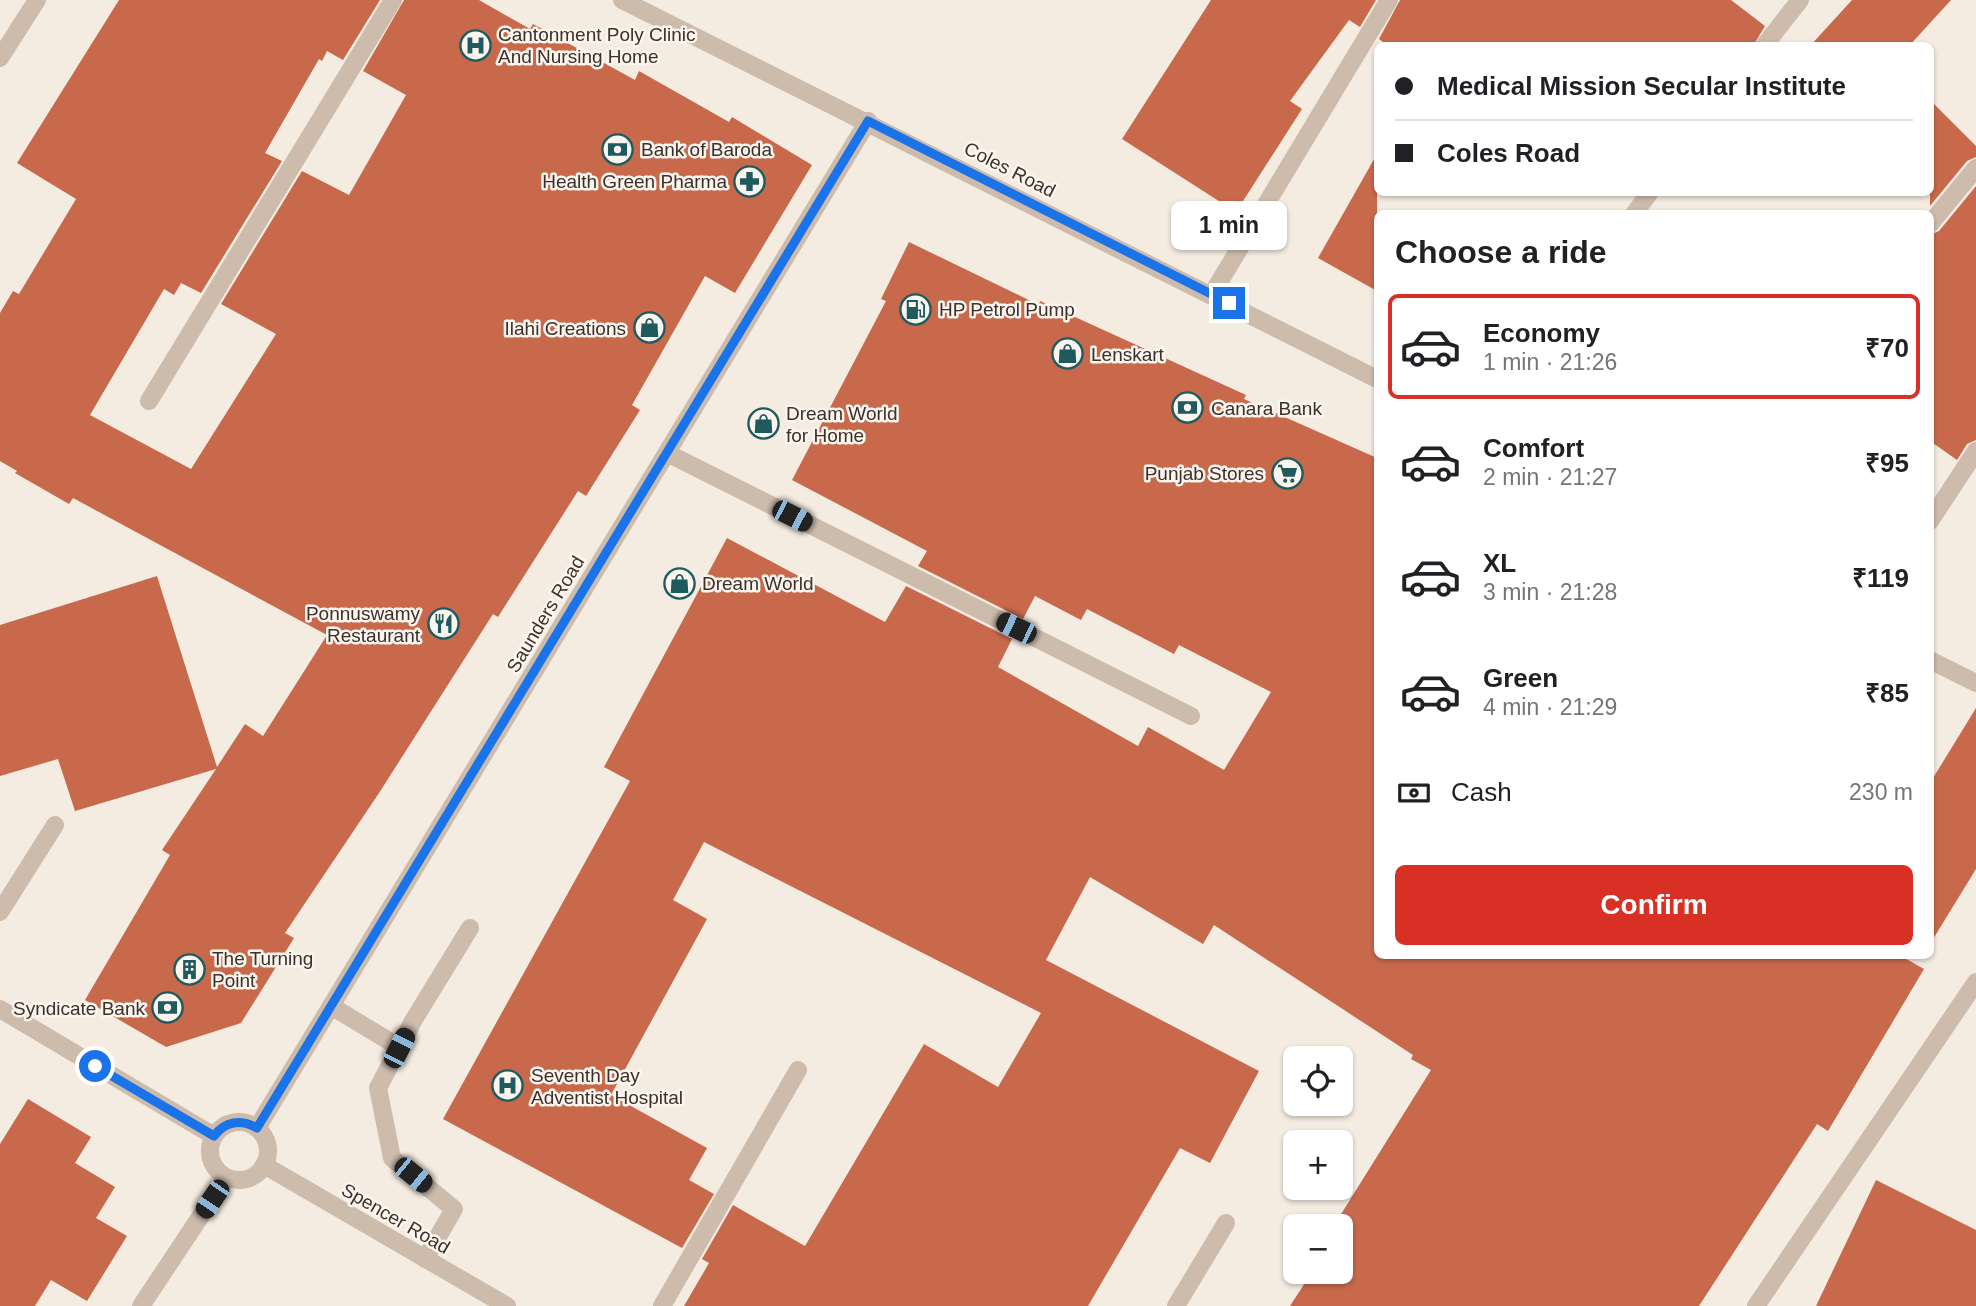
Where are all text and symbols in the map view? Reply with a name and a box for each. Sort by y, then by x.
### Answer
place label: Cantonment Poly Clinic And Nursing Home [498,24,695,67]
hospital icon: Cantonment Poly Clinic And Nursing Home [458,28,492,62]
text: Medical Mission Secular Institute [1437,71,1846,101]
bank icon: Bank of Baroda [601,132,635,166]
street label: Coles Road [961,138,1059,201]
text: Coles Road [1437,138,1580,168]
place label: Bank of Baroda [641,139,772,160]
pharmacy icon: Health Green Pharma [733,164,767,198]
place label: Health Green Pharma [542,171,727,192]
callout: 1 min [1171,202,1287,250]
text: 1 min [1199,212,1259,238]
text: Choose a ride [1395,234,1607,270]
route end [1213,287,1245,319]
fuel station icon: HP Petrol Pump [899,292,933,326]
place label: HP Petrol Pump [939,299,1075,320]
shop icon: Ilahi Creations [632,311,666,345]
icon: car [1399,315,1462,378]
place label: Ilahi Creations [505,318,626,339]
text: Economy [1483,318,1600,348]
text: ₹70 [1865,333,1909,363]
shop icon: Lenskart [1051,337,1085,371]
place label: Lenskart [1091,344,1165,365]
text: 1 min · 21:26 [1483,349,1617,375]
bank icon: Canara Bank [1171,391,1205,425]
place label: Canara Bank [1211,398,1322,419]
place label: Dream World for Home [786,403,898,446]
shop icon: Dream World for Home [746,407,780,441]
icon: car [1399,430,1462,493]
text: Comfort [1483,433,1584,463]
text: ₹95 [1865,448,1909,478]
supermarket icon: Punjab Stores [1270,456,1304,490]
place label: Punjab Stores [1145,463,1264,484]
text: 2 min · 21:27 [1483,464,1617,490]
car [769,497,816,535]
icon: car [1399,545,1462,608]
text: XL [1483,548,1516,578]
street label: Saunders Road [502,552,588,676]
text: ₹119 [1852,563,1909,593]
shop icon: Dream World [662,566,696,600]
place label: Dream World [702,573,814,594]
text: 3 min · 21:28 [1483,579,1617,605]
place label: Ponnuswamy Restaurant [306,603,421,646]
restaurant icon: Ponnuswamy Restaurant [426,607,460,641]
car [993,609,1040,647]
icon: car [1399,660,1462,723]
text: Green [1483,663,1558,693]
text: ₹85 [1865,678,1909,708]
text: 4 min · 21:29 [1483,694,1617,720]
icon: cash [1395,774,1433,812]
text: Cash [1451,777,1512,807]
text: 230 m [1849,779,1913,805]
button: Confirm [1395,865,1913,945]
place label: The Turning Point [212,948,313,991]
building icon: The Turning Point [172,952,206,986]
bank icon: Syndicate Bank [151,991,185,1025]
place label: Syndicate Bank [13,998,145,1019]
car [381,1025,418,1071]
map controls [1283,1046,1353,1284]
button: locate [1283,1046,1353,1116]
route start [79,1050,111,1082]
place label: Seventh Day Adventist Hospital [531,1065,683,1108]
hospital icon: Seventh Day Adventist Hospital [491,1069,525,1103]
button: + [1283,1130,1353,1200]
car [391,1154,436,1196]
car [192,1176,233,1222]
street label: Spencer Road [338,1179,454,1258]
button: − [1283,1214,1353,1284]

